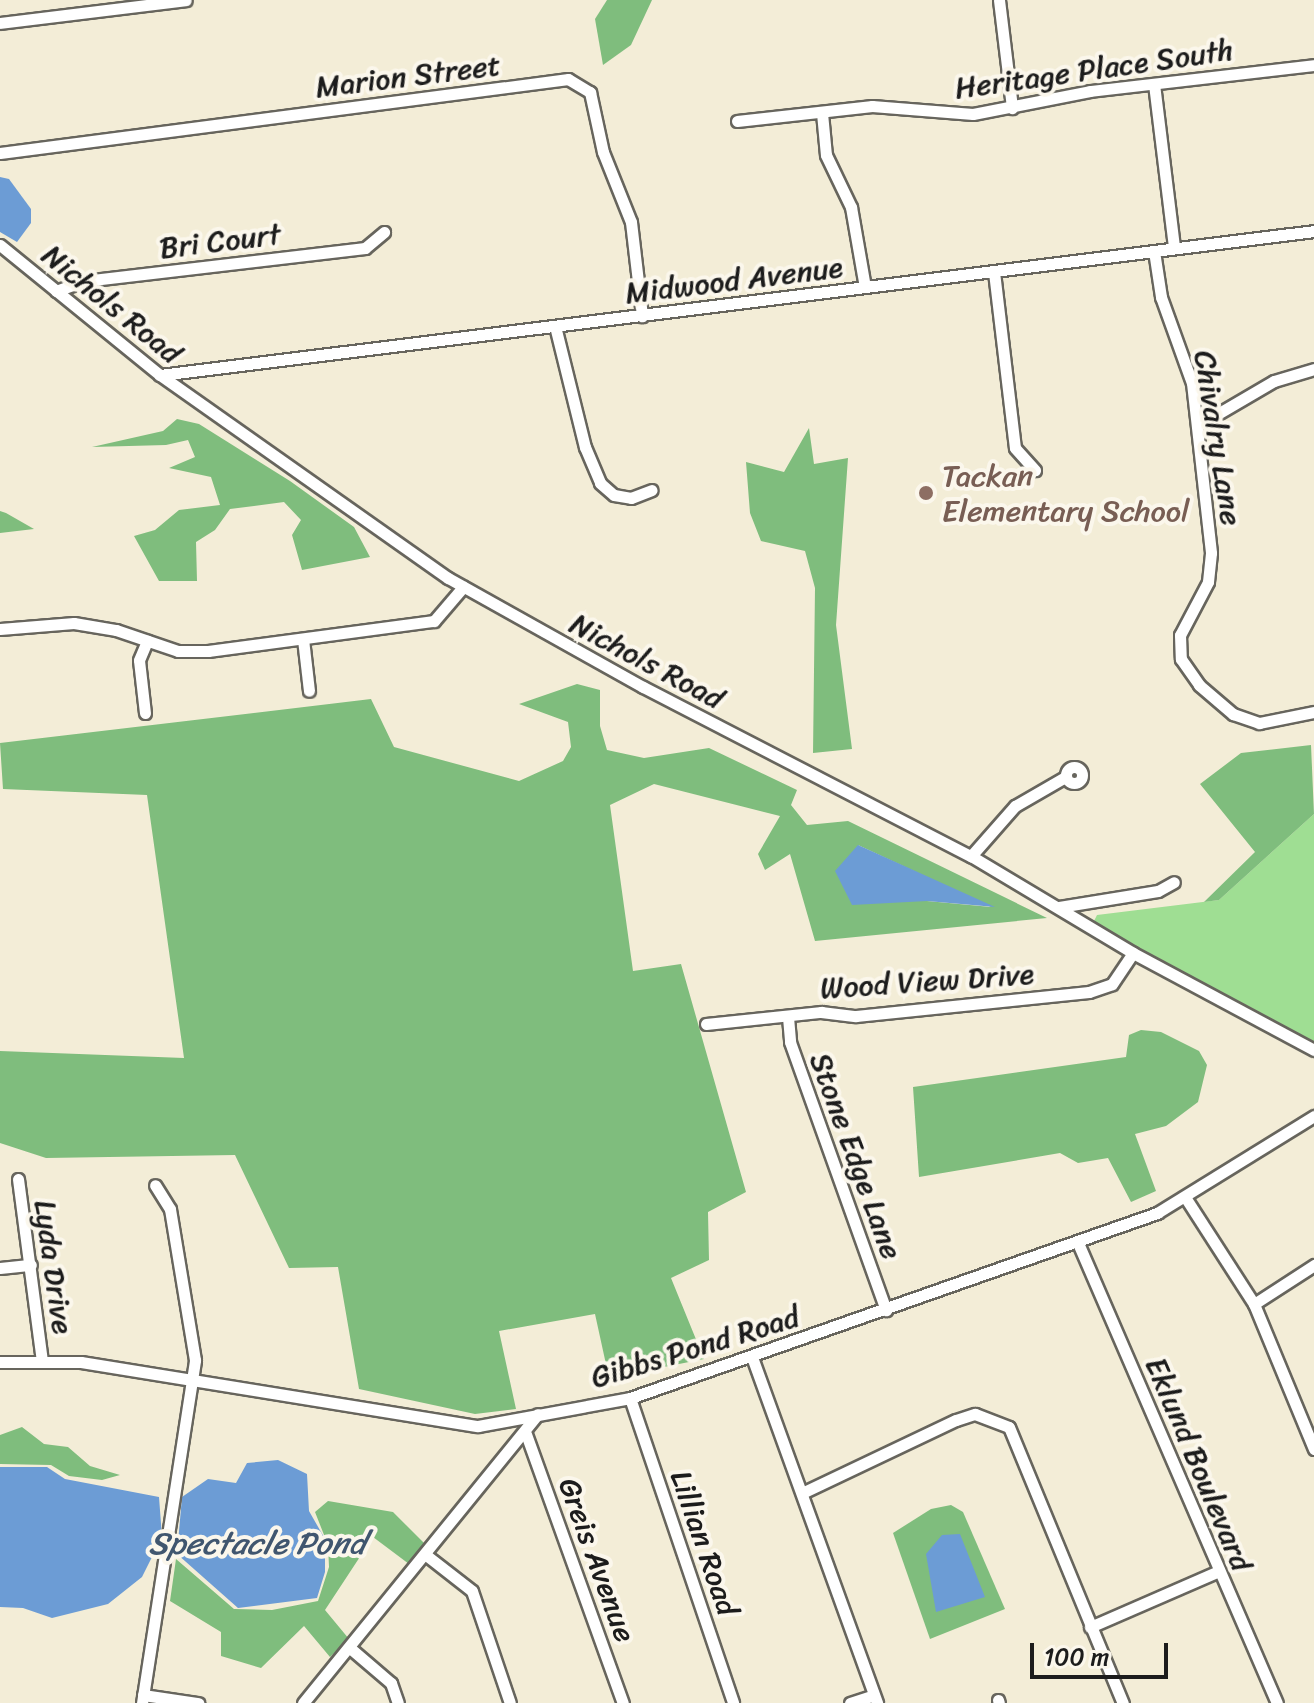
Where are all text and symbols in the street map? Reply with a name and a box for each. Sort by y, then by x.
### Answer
street label: Heritage Place South [951,31,1237,107]
street label: Marion Street [313,47,503,105]
street label: Bri Court [157,216,283,266]
street label: Nichols Road [35,237,189,371]
street label: Midwood Avenue [623,249,845,311]
street label: Chivalry Lane [1186,348,1250,528]
place label: Tackan Elementary School [942,458,1190,528]
marker: Tackan Elementary School [917,484,935,502]
street label: Nichols Road [564,605,730,717]
street label: Wood View Drive [818,956,1036,1006]
street label: Stone Edge Lane [802,1047,910,1265]
street label: Lyda Drive [27,1197,81,1337]
street label: Gibbs Pond Road [586,1298,804,1396]
street label: Eklund Boulevard [1138,1352,1260,1576]
street label: Lillian Road [662,1466,746,1620]
street label: Greis Avenue [551,1473,643,1647]
water label: Spectacle Pond [149,1525,365,1563]
scale bar [1034,1627,1172,1677]
text: 100 m [1044,1636,1109,1678]

